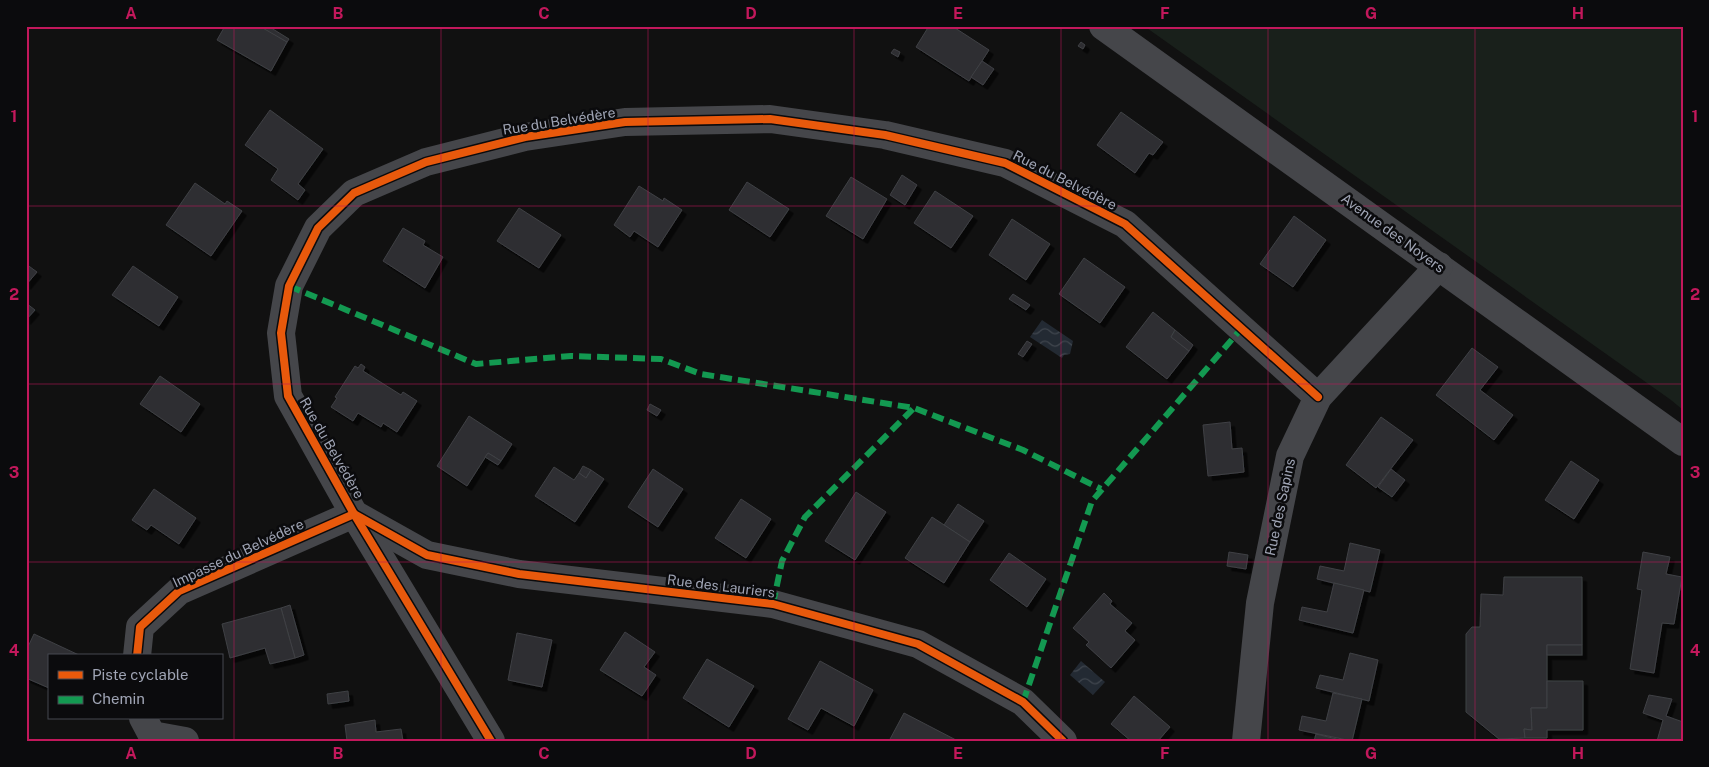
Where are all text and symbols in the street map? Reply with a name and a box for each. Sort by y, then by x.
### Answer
text: A [125,4,137,23]
text: B [333,4,344,23]
text: C [538,4,550,23]
text: D [745,4,757,23]
text: E [953,4,963,23]
text: F [1160,4,1170,23]
text: G [1365,4,1377,23]
text: H [1572,4,1584,23]
street label: Rue du Belvédère [501,104,617,138]
text: 1 [11,107,17,126]
text: 1 [1692,107,1698,126]
street label: Rue du Belvédère [1011,147,1120,213]
street label: Avenue des Noyers [1338,190,1448,276]
text: 2 [9,285,19,304]
text: 2 [1690,285,1700,304]
street label: Rue du Belvédère [297,395,368,501]
street label: Rue des Sapins [1262,457,1298,557]
text: 3 [9,463,19,482]
text: 3 [1690,463,1700,482]
street label: Impasse du Belvédère [170,516,306,590]
street label: Rue des Lauriers [666,571,776,601]
text: 4 [9,641,20,660]
text: 4 [1690,641,1701,660]
legend [48,654,222,720]
text: Piste cyclable [92,666,189,683]
text: Chemin [92,690,145,707]
text: A [125,744,137,763]
text: B [333,744,344,763]
text: C [538,744,550,763]
text: D [745,744,757,763]
text: E [953,744,963,763]
text: F [1160,744,1170,763]
text: G [1365,744,1377,763]
text: H [1572,744,1584,763]

